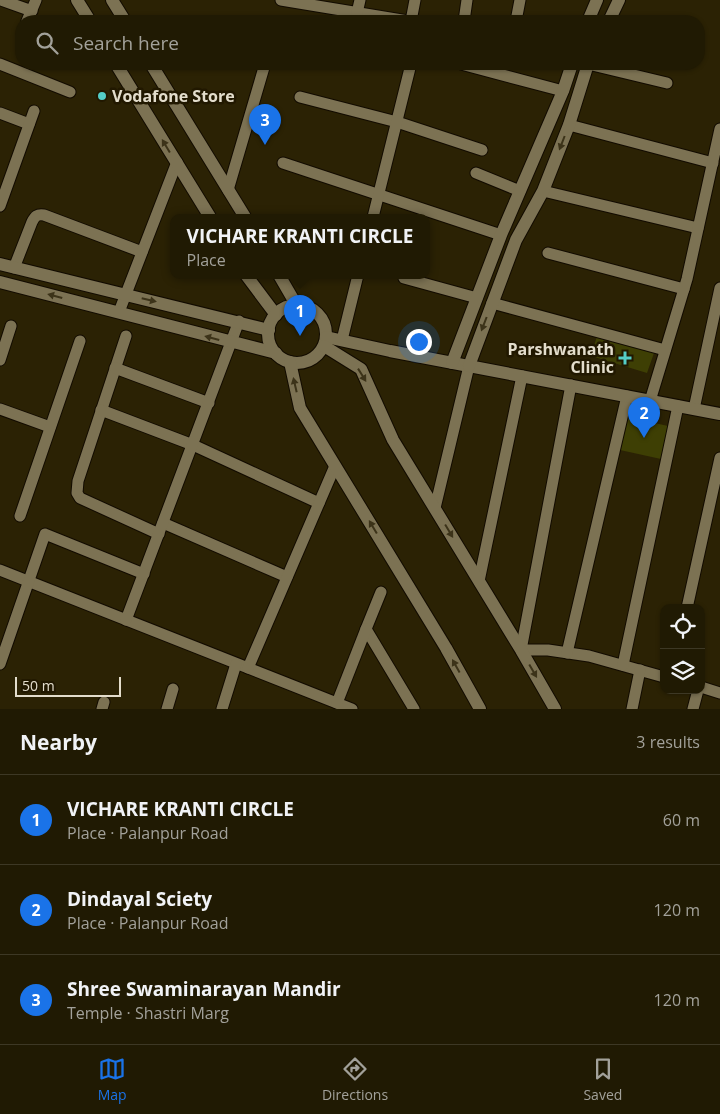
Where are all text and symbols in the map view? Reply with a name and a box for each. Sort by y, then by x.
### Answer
search box [15,15,705,70]
icon: search [33,29,61,57]
text: Search here [73,30,179,56]
place label: Vodafone Store [112,85,235,107]
marker: Vodafone Store [96,90,108,102]
pin: 3 [249,104,281,145]
one-way arrow [558,136,566,151]
one-way arrow [162,139,171,152]
popup [170,214,430,279]
text: VICHARE KRANTI CIRCLE [187,223,413,249]
text: Place [187,249,226,271]
one-way arrow [47,291,62,299]
pin: 1 [284,295,316,336]
one-way arrow [142,296,157,304]
one-way arrow [480,317,487,332]
your location [406,329,432,355]
one-way arrow [204,333,219,341]
place label: Parshwanath Clinic [508,338,614,378]
marker: Parshwanath Clinic [618,351,632,365]
one-way arrow [358,368,367,381]
one-way arrow [291,378,299,393]
pin: 2 [628,397,660,438]
one-way arrow [368,521,377,534]
one-way arrow [445,525,454,538]
map controls [660,604,705,694]
button: locate [660,604,705,649]
button: layers [660,649,705,694]
one-way arrow [452,660,461,673]
one-way arrow [529,663,537,678]
scale bar [15,674,121,697]
text: 50 m [22,676,55,695]
text: Nearby [20,728,97,756]
text: 3 results [636,731,700,753]
text: VICHARE KRANTI CIRCLE [67,796,294,822]
text: 1 [31,809,41,831]
text: 60 m [663,809,700,831]
text: Place · Palanpur Road [67,822,228,844]
text: Dindayal Sciety [67,886,212,912]
text: 2 [31,899,41,921]
text: 120 m [654,899,700,921]
text: Place · Palanpur Road [67,912,228,934]
text: Shree Swaminarayan Mandir [67,976,341,1002]
text: 3 [31,989,41,1011]
text: 120 m [654,989,700,1011]
text: Temple · Shastri Marg [67,1002,229,1024]
tab: Map [98,1055,127,1104]
tab: Directions [322,1055,388,1104]
tab: Saved [583,1055,622,1104]

